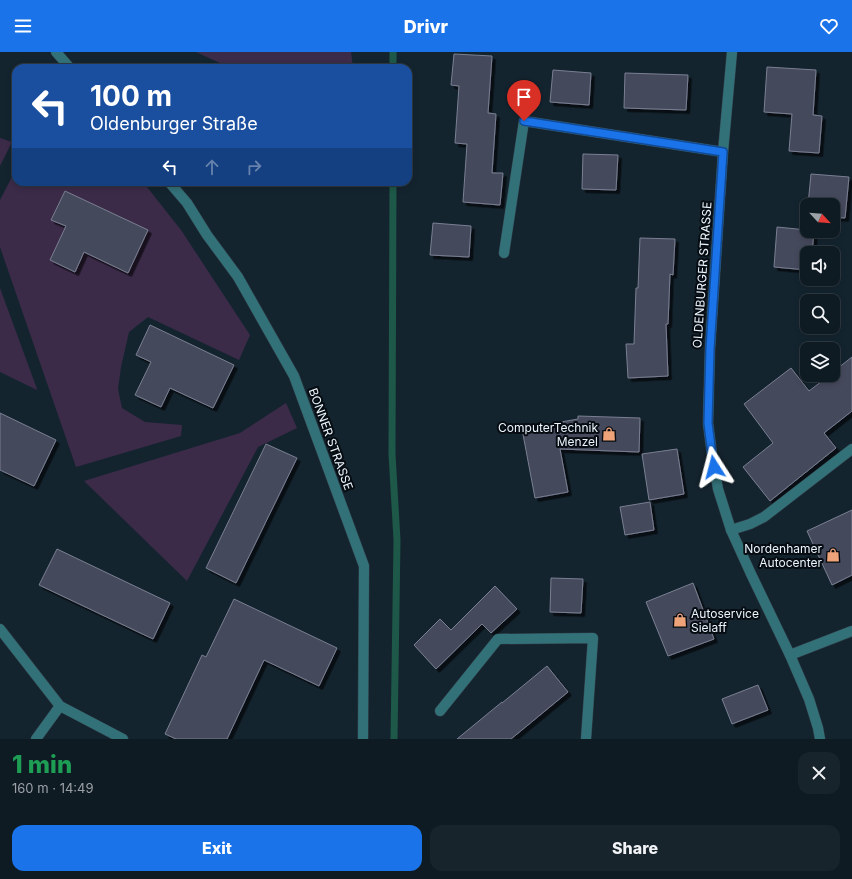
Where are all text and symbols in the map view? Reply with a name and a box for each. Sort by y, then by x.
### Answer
icon: menu [12,15,34,37]
icon: heart [818,15,840,37]
text: Drivr [404,16,448,37]
text: 100 m [90,79,172,113]
icon: left [24,80,76,132]
pin [507,80,541,121]
icon: arrive [513,86,535,108]
text: Oldenburger Straße [90,113,258,134]
icon: left [159,156,181,178]
icon: ahead [201,156,223,178]
icon: right [243,156,265,178]
north arrow [800,198,840,238]
map controls [800,198,840,382]
street label: OLDENBURGER STRASSE [689,201,715,349]
button: sound [800,246,840,286]
button: search [800,294,840,334]
button: layers [800,342,840,382]
street label: BONNER STRASSE [306,386,356,492]
place label: ComputerTechnik Menzel [498,420,598,449]
shop icon: ComputerTechnik Menzel [601,426,617,442]
position arrow [693,446,735,488]
place label: Nordenhamer Autocenter [744,541,822,570]
shop icon: Nordenhamer Autocenter [825,547,841,563]
place label: Autoservice Sielaff [691,606,759,635]
shop icon: Autoservice Sielaff [672,612,688,628]
text: 1 min [12,750,72,779]
button: close [798,752,840,794]
text: 160 m · 14:49 [12,780,94,796]
button: Exit [12,825,422,871]
button: Share [430,825,840,871]

